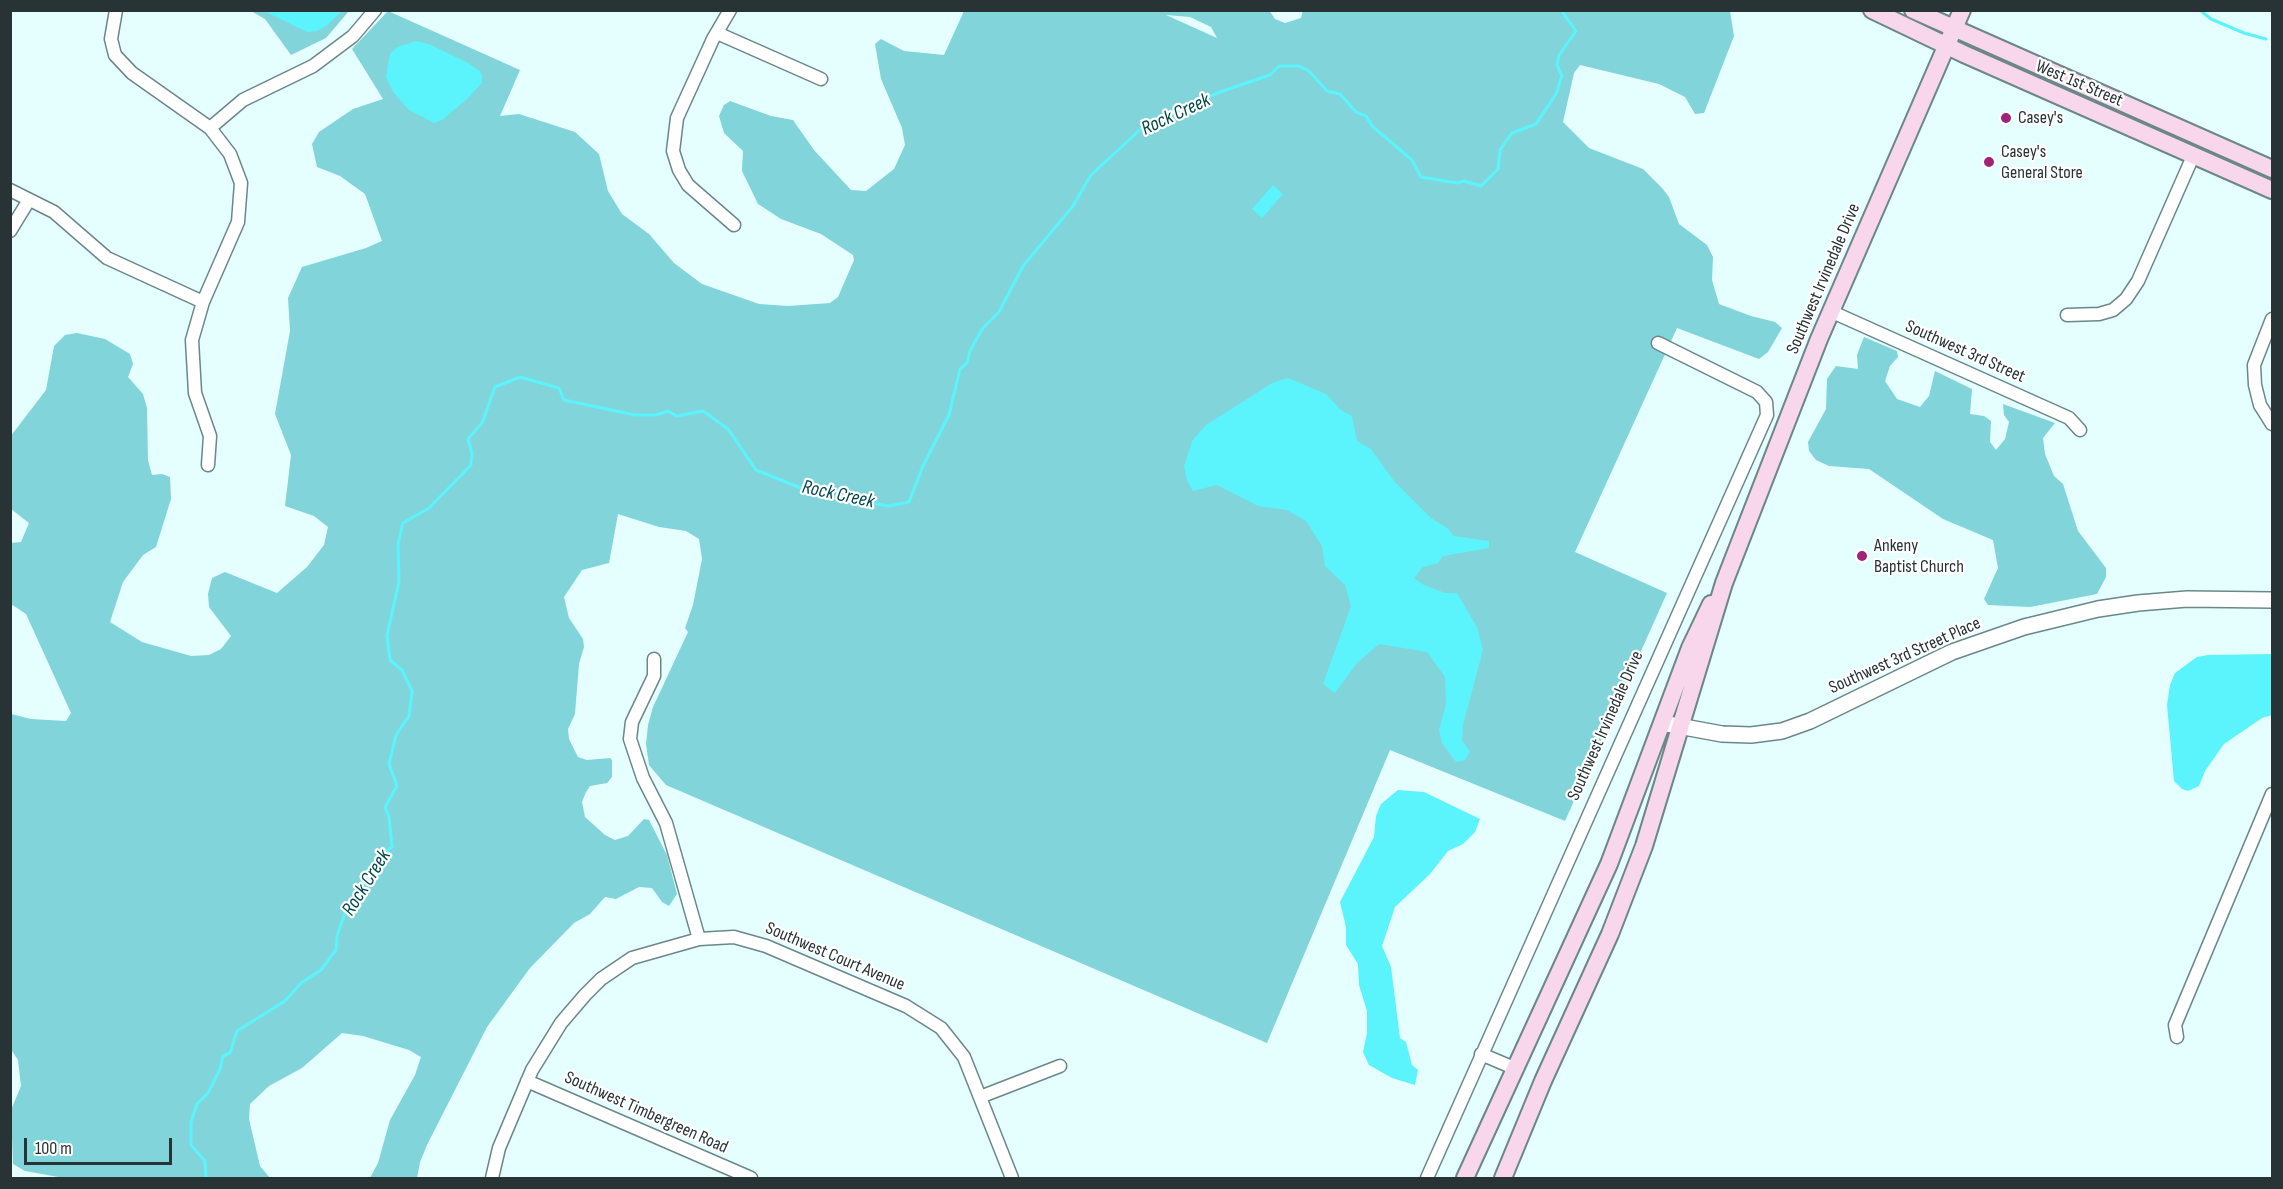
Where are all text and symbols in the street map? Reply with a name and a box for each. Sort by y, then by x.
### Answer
street label: West 1st Street [2032,56,2126,112]
water label: Rock Creek [1138,89,1214,141]
place label: Casey's [2018,107,2063,129]
marker: Casey's [1999,111,2013,125]
place label: Casey's General Store [2001,141,2083,184]
marker: Casey's General Store [1982,155,1996,169]
street label: Southwest Irvinedale Drive [1783,200,1865,358]
street label: Southwest 3rd Street [1902,316,2028,388]
water label: Rock Creek [800,476,876,514]
place label: Ankeny Baptist Church [1874,535,1964,578]
marker: Ankeny Baptist Church [1855,549,1869,563]
street label: Southwest 3rd Street Place [1826,613,1984,699]
street label: Southwest Irvinedale Drive [1563,648,1649,804]
water label: Rock Creek [337,846,397,920]
street label: Southwest Court Avenue [762,918,908,996]
street label: Southwest Timbergreen Road [561,1067,731,1159]
scale bar [27,1126,176,1164]
text: 100 m [35,1138,72,1159]

